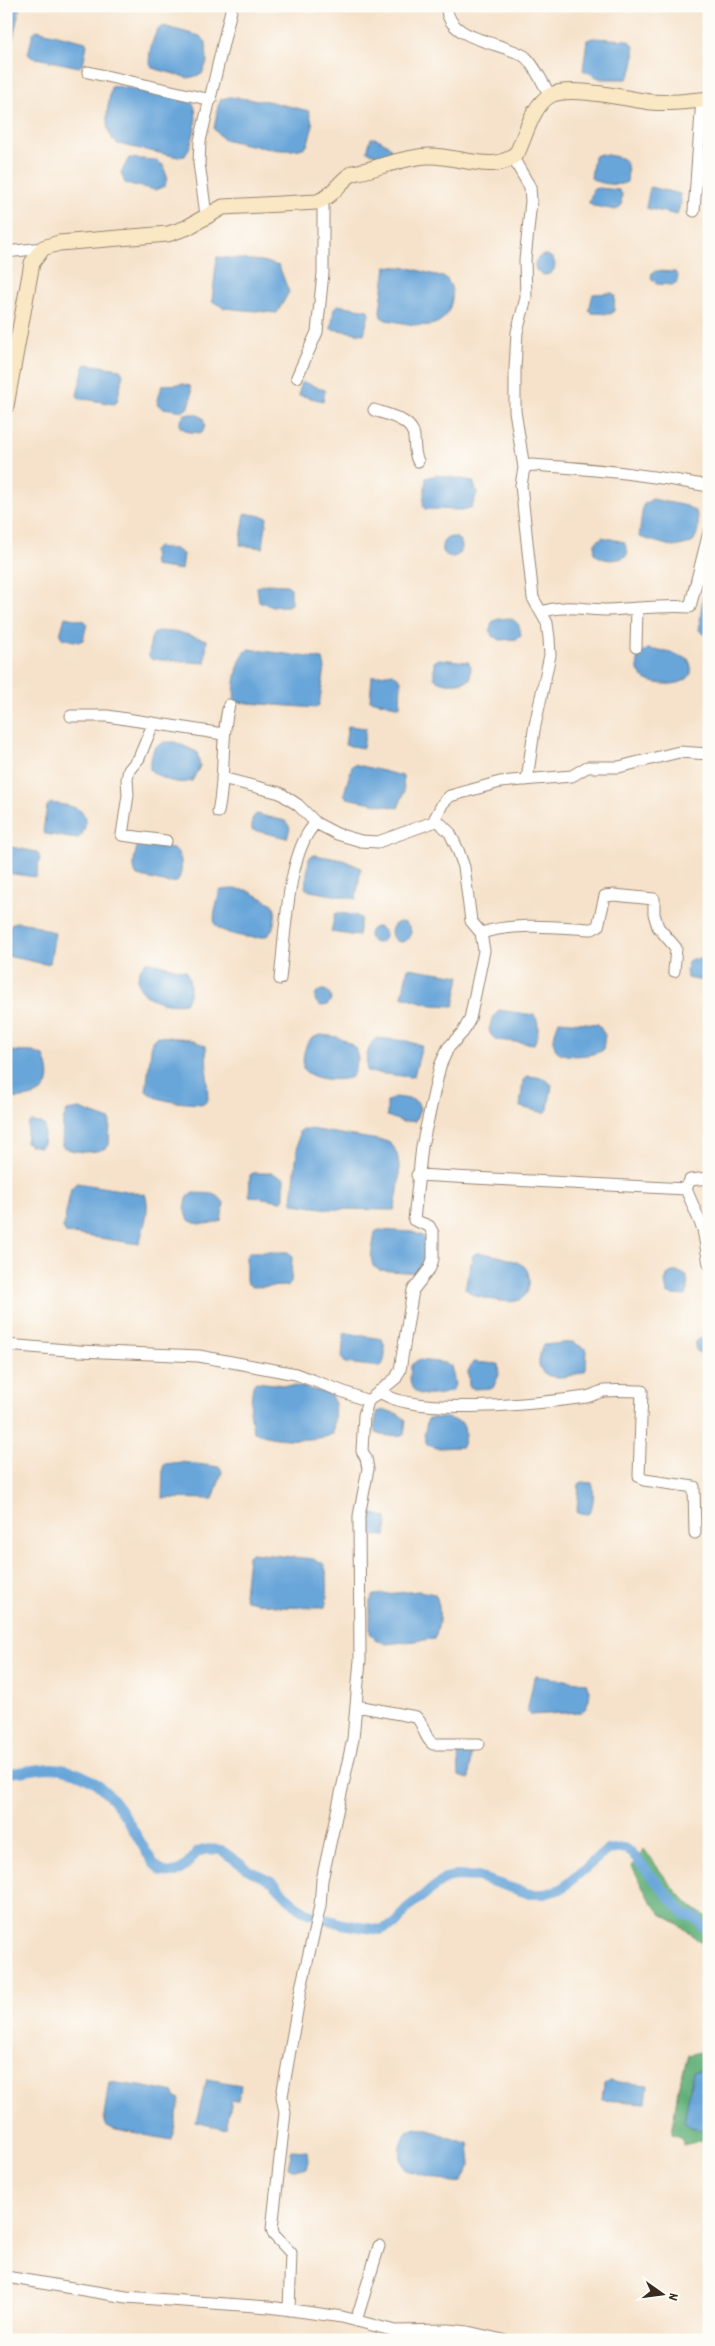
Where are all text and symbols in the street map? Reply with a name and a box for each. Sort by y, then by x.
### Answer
north arrow [638,2268,688,2318]
text: N [662,2291,683,2303]

